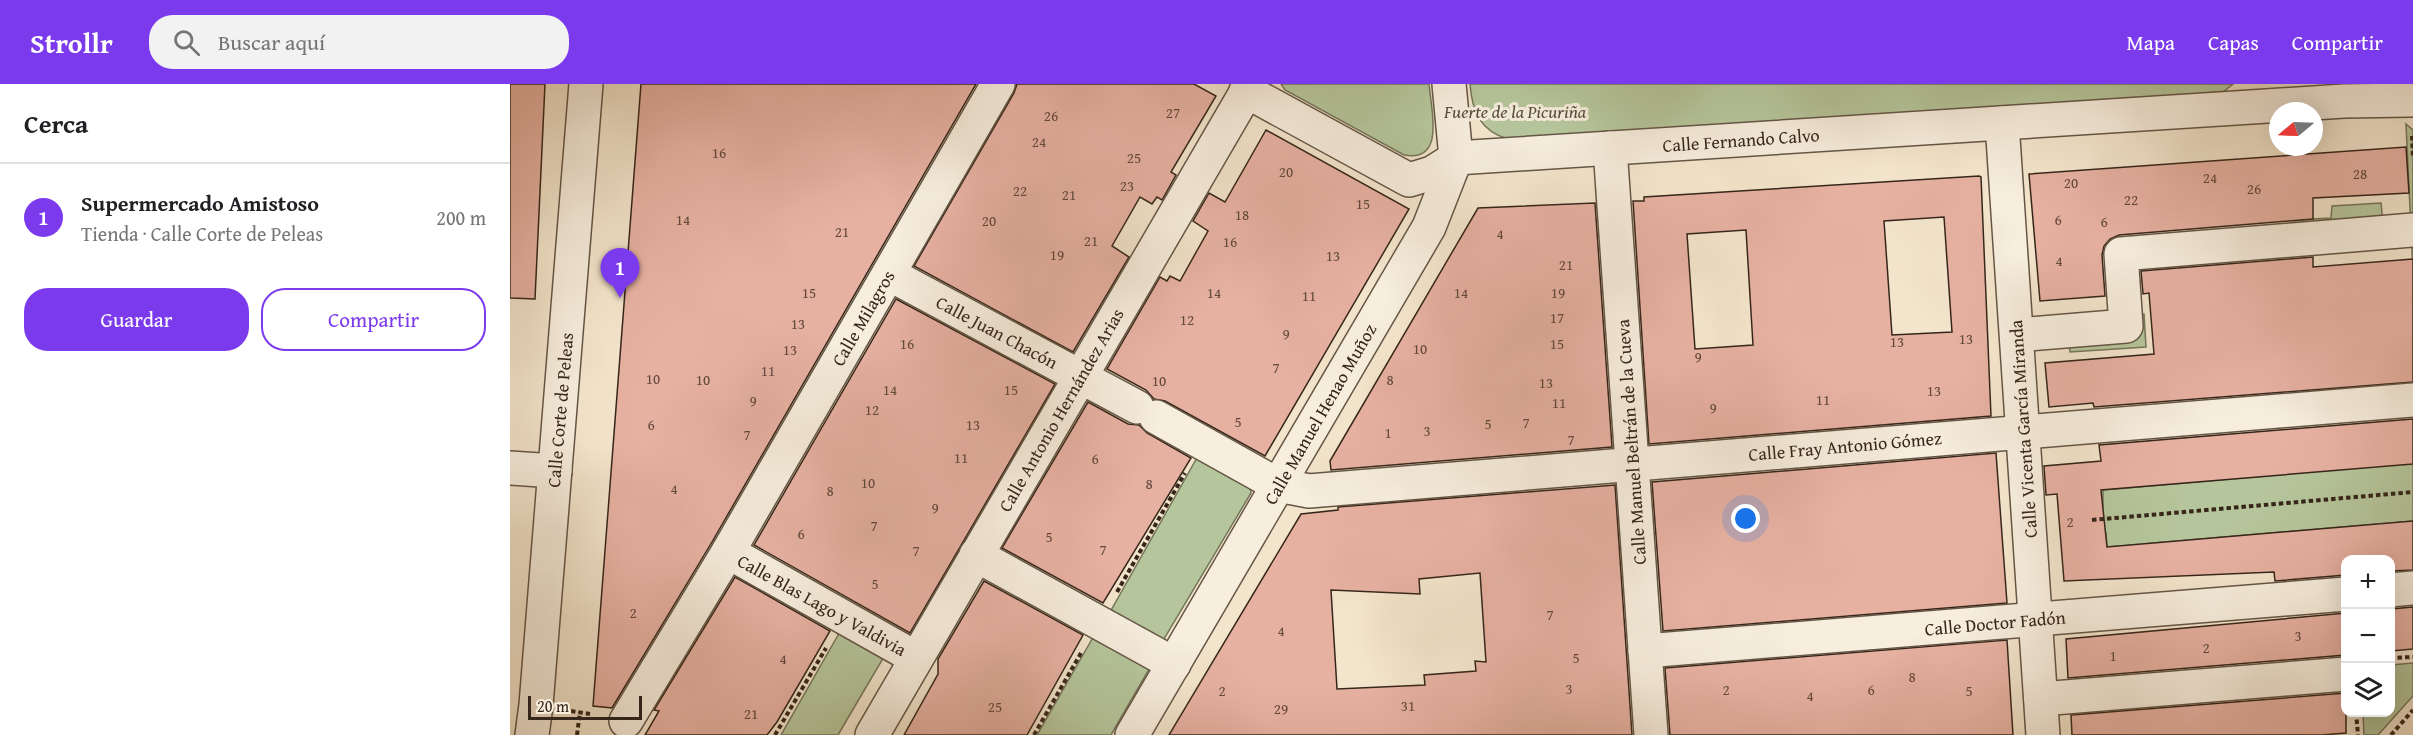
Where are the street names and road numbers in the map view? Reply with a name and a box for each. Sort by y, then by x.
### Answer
street label: Calle Fernando Calvo [1662,121,1820,159]
street label: Calle Milagros [825,265,901,371]
street label: Calle Juan Chacón [931,289,1063,375]
street label: Calle Antonio Hernández Arias [992,303,1130,517]
street label: Calle Manuel Henao Muñoz [1257,318,1383,510]
street label: Calle Manuel Beltrán de la Cueva [1609,318,1653,566]
street label: Calle Vicenta García Miranda [2002,319,2044,539]
street label: Calle Corte de Peleas [540,331,580,489]
street label: Calle Fray Antonio Gómez [1747,424,1943,468]
street label: Calle Blas Lago y Valdivia [733,547,912,663]
street label: Calle Doctor Fadón [1923,603,2067,643]

